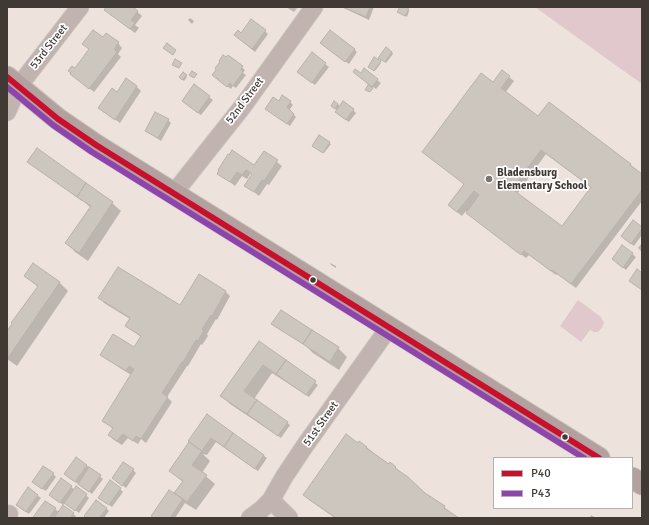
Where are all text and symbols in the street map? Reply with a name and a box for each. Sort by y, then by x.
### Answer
street label: 53rd Street [28,22,70,72]
street label: 52nd Street [223,75,267,127]
place label: Bladensburg Elementary School [497,166,587,192]
marker: Bladensburg Elementary School [484,174,494,184]
unlabelled marker [308,275,318,285]
street label: 51st Street [301,399,341,449]
unlabelled marker [560,432,570,442]
legend [493,457,633,509]
text: P40 [531,466,551,481]
text: P43 [531,486,551,501]

